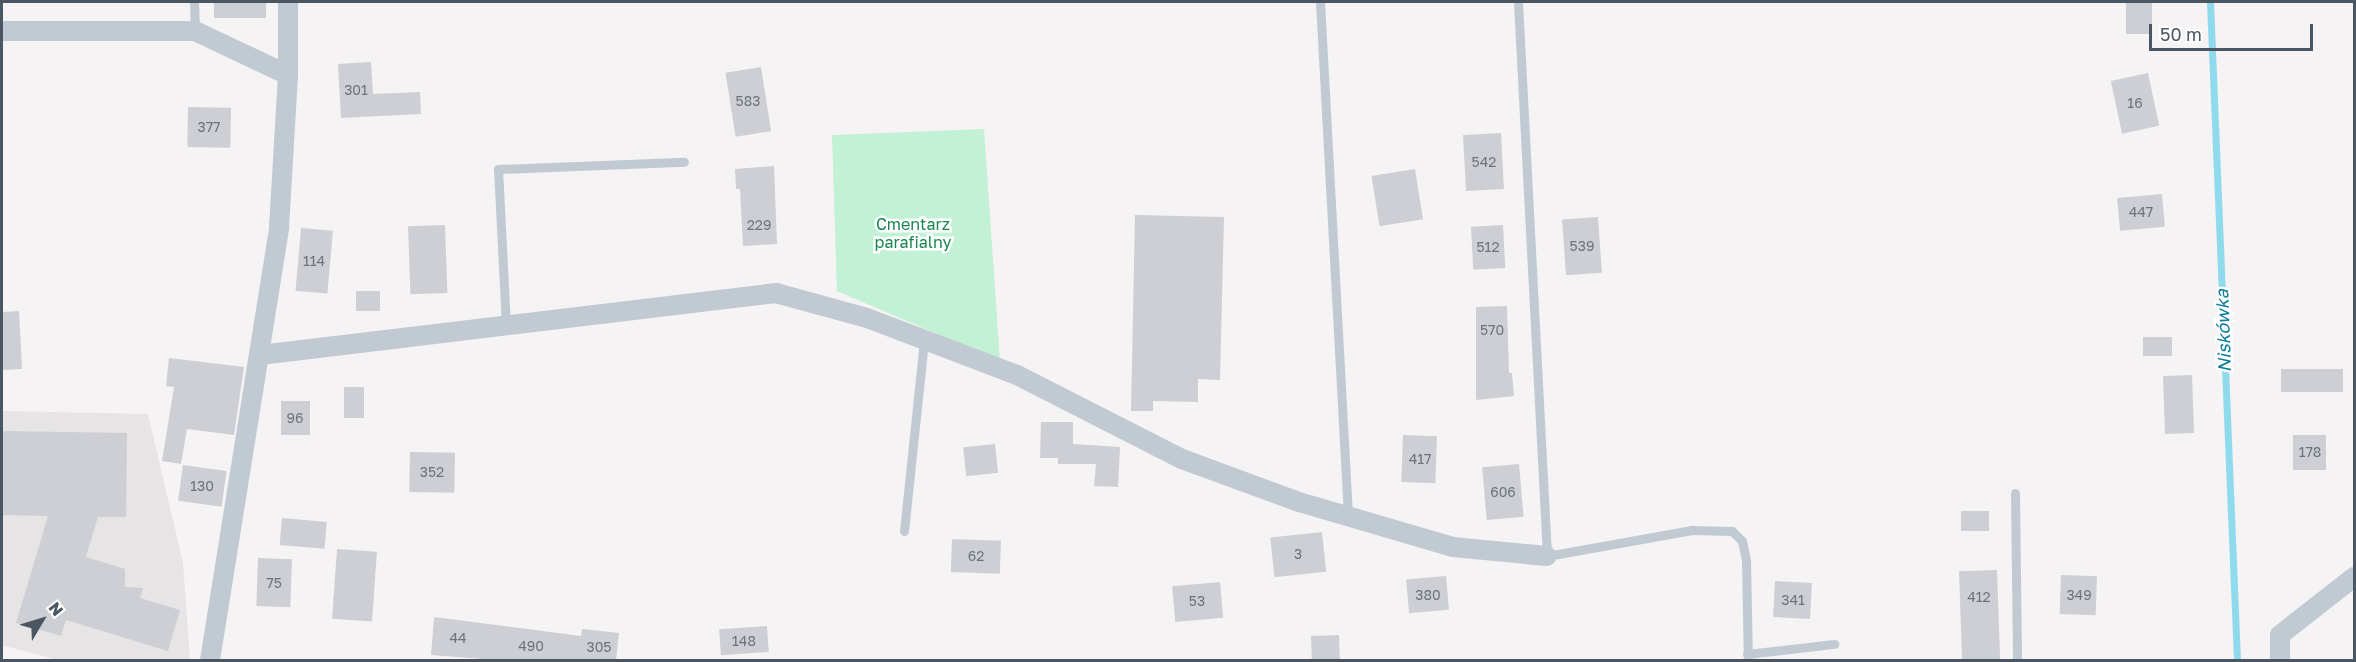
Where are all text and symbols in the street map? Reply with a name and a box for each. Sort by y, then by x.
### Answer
scale bar [2152,12,2316,50]
text: 50 m [2160,23,2202,45]
house number: 301 [344,82,368,98]
house number: 583 [736,93,760,109]
house number: 16 [2127,95,2143,111]
house number: 377 [197,119,221,135]
house number: 542 [1472,154,1496,170]
house number: 447 [2129,204,2153,220]
park label: Cmentarz parafialny [875,214,951,252]
house number: 229 [747,217,771,233]
house number: 539 [1570,238,1594,254]
house number: 512 [1476,239,1500,255]
house number: 114 [303,253,325,269]
water label: Niskówka [2211,289,2235,373]
house number: 570 [1480,322,1504,338]
house number: 96 [287,410,303,426]
house number: 178 [2299,444,2321,460]
house number: 417 [1409,451,1431,467]
house number: 352 [420,464,444,480]
house number: 130 [190,478,214,494]
house number: 606 [1490,484,1516,500]
house number: 3 [1294,546,1302,562]
house number: 62 [968,548,984,564]
house number: 75 [266,575,282,591]
house number: 380 [1415,587,1441,603]
house number: 349 [2066,587,2092,603]
house number: 412 [1967,589,1991,605]
north arrow [12,590,72,650]
house number: 341 [1781,592,1805,608]
house number: 53 [1189,593,1205,609]
text: N [45,598,68,620]
house number: 44 [449,630,467,646]
house number: 148 [732,633,756,649]
house number: 490 [518,638,544,654]
house number: 305 [587,639,611,655]

